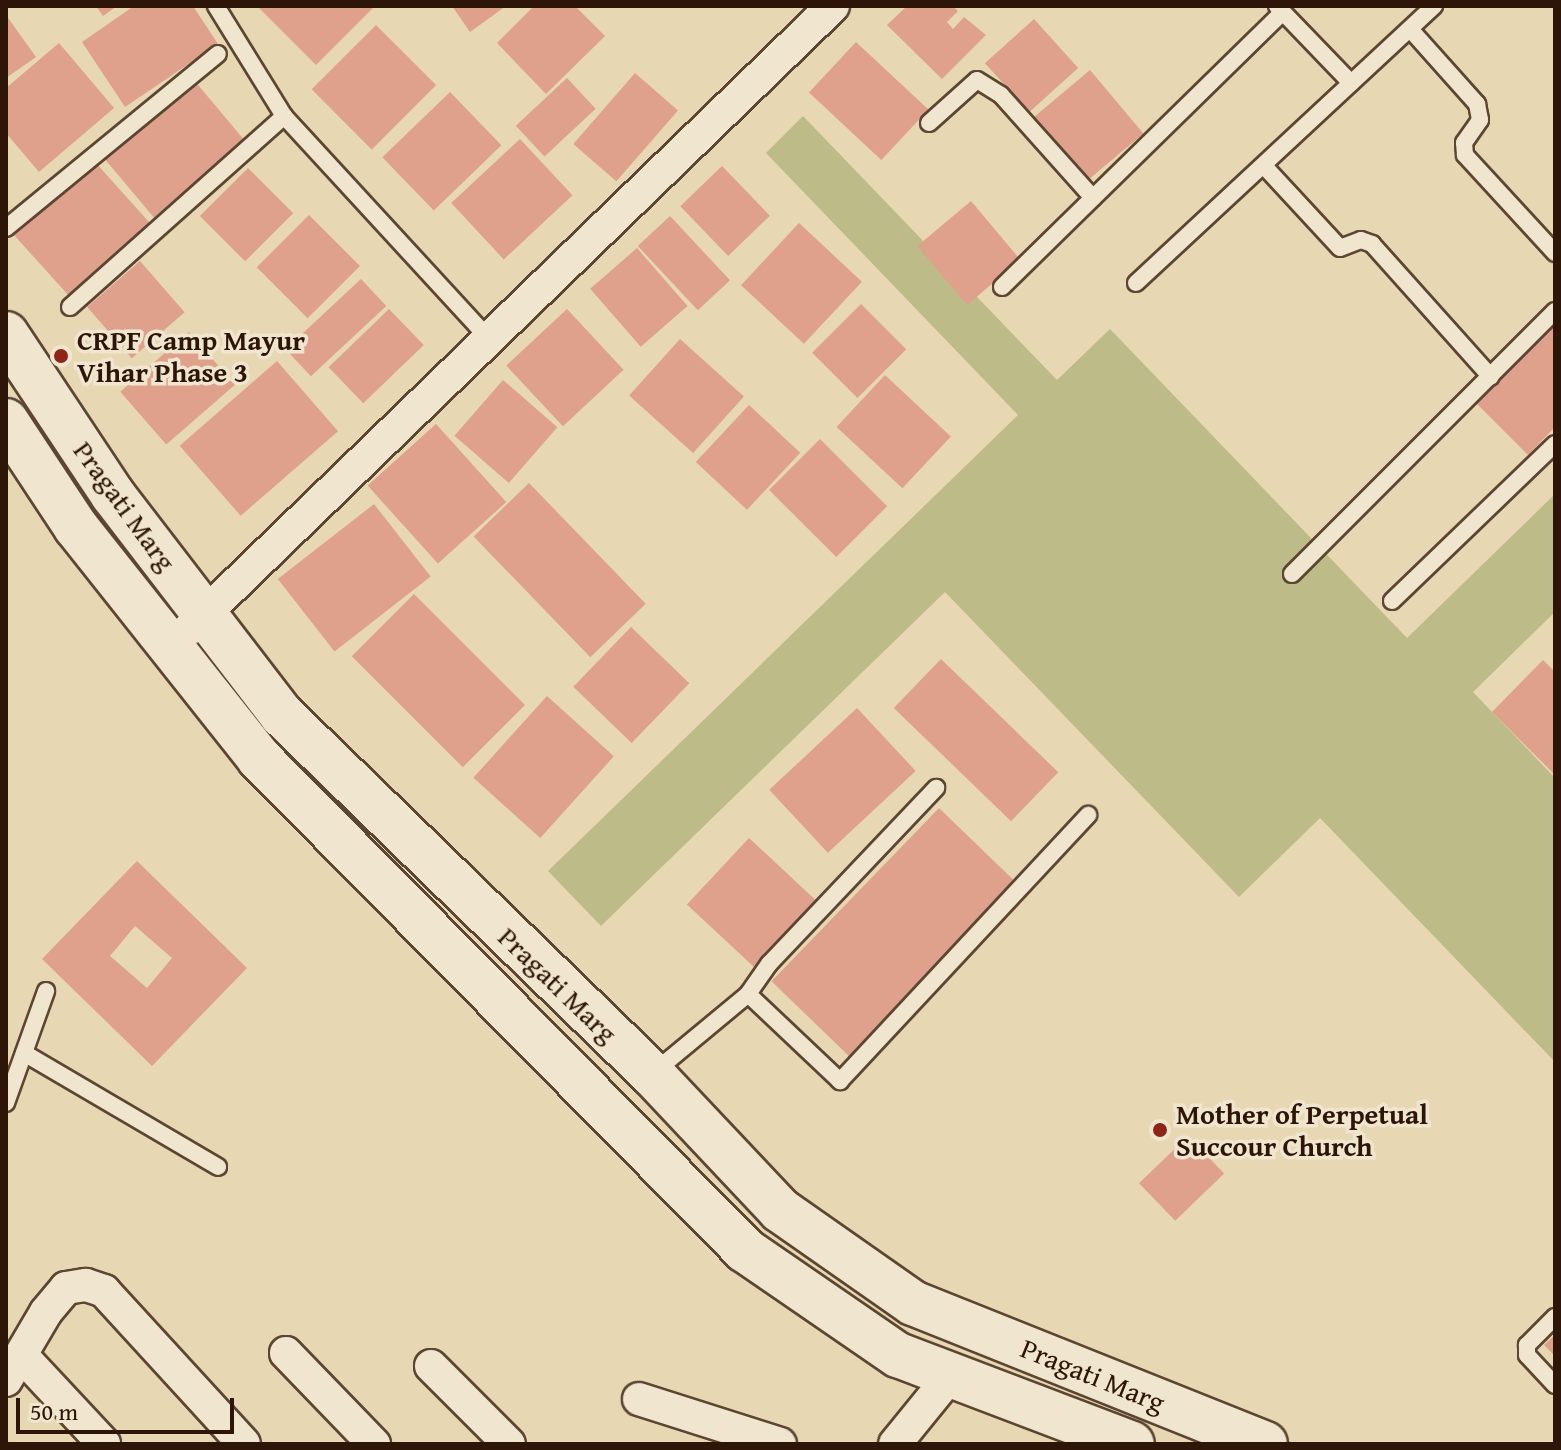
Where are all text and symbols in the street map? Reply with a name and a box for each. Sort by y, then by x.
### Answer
place label: CRPF Camp Mayur Vihar Phase 3 [77,323,305,389]
marker: CRPF Camp Mayur Vihar Phase 3 [52,347,70,365]
street label: Pragati Marg [67,435,183,577]
street label: Pragati Marg [492,920,624,1050]
place label: Mother of Perpetual Succour Church [1176,1097,1428,1163]
marker: Mother of Perpetual Succour Church [1151,1121,1169,1139]
street label: Pragati Marg [1016,1331,1170,1419]
scale bar [20,1382,238,1432]
text: 50 m [30,1394,78,1429]

